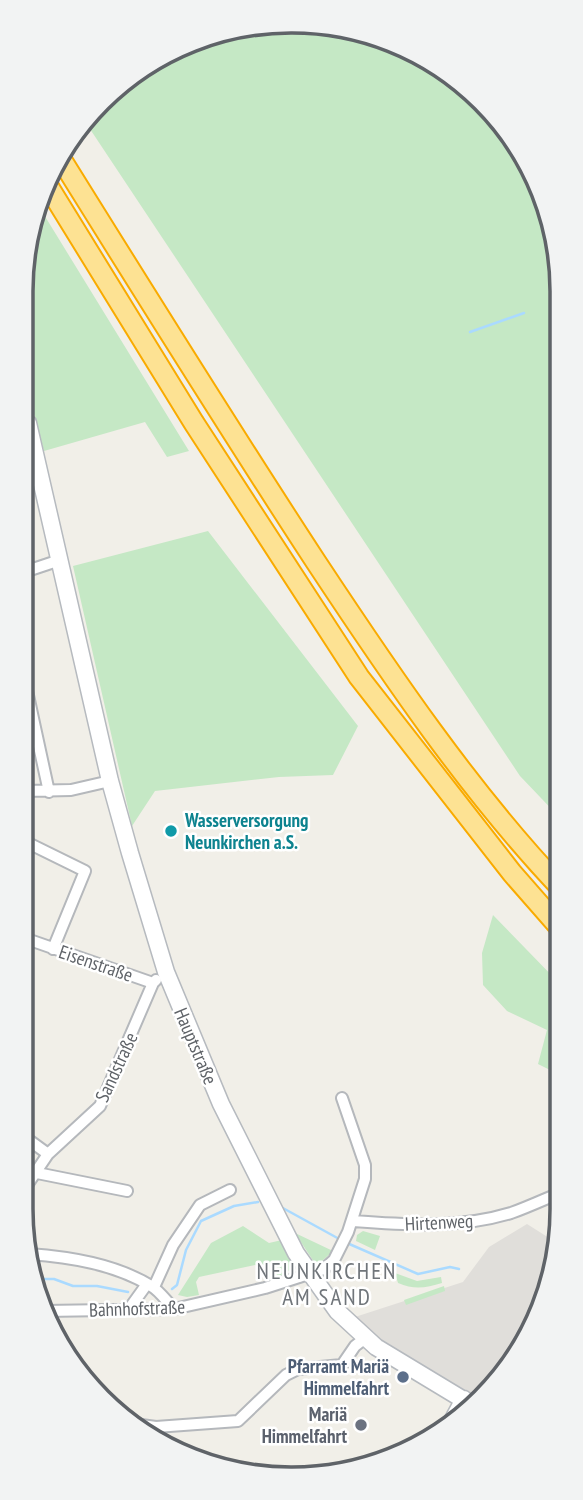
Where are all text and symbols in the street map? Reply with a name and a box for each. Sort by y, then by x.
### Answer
place label: Wasserversorgung Neunkirchen a.S. [184,808,308,854]
marker: Wasserversorgung Neunkirchen a.S. [163,823,179,839]
street label: Eisenstraße [56,939,136,987]
street label: Hauptstraße [169,1004,223,1088]
street label: Sandstraße [90,1028,143,1106]
street label: Hirtenweg [404,1208,474,1236]
district label: NEUNKIRCHEN AM SAND [257,1256,397,1311]
street label: Bahnhofstraße [89,1294,186,1322]
place label: Pfarramt Mariä Himmelfahrt [288,1354,389,1400]
marker: Pfarramt Mariä Himmelfahrt [395,1369,411,1385]
place label: Mariä Himmelfahrt [262,1402,347,1448]
marker: Mariä Himmelfahrt [353,1417,369,1433]

